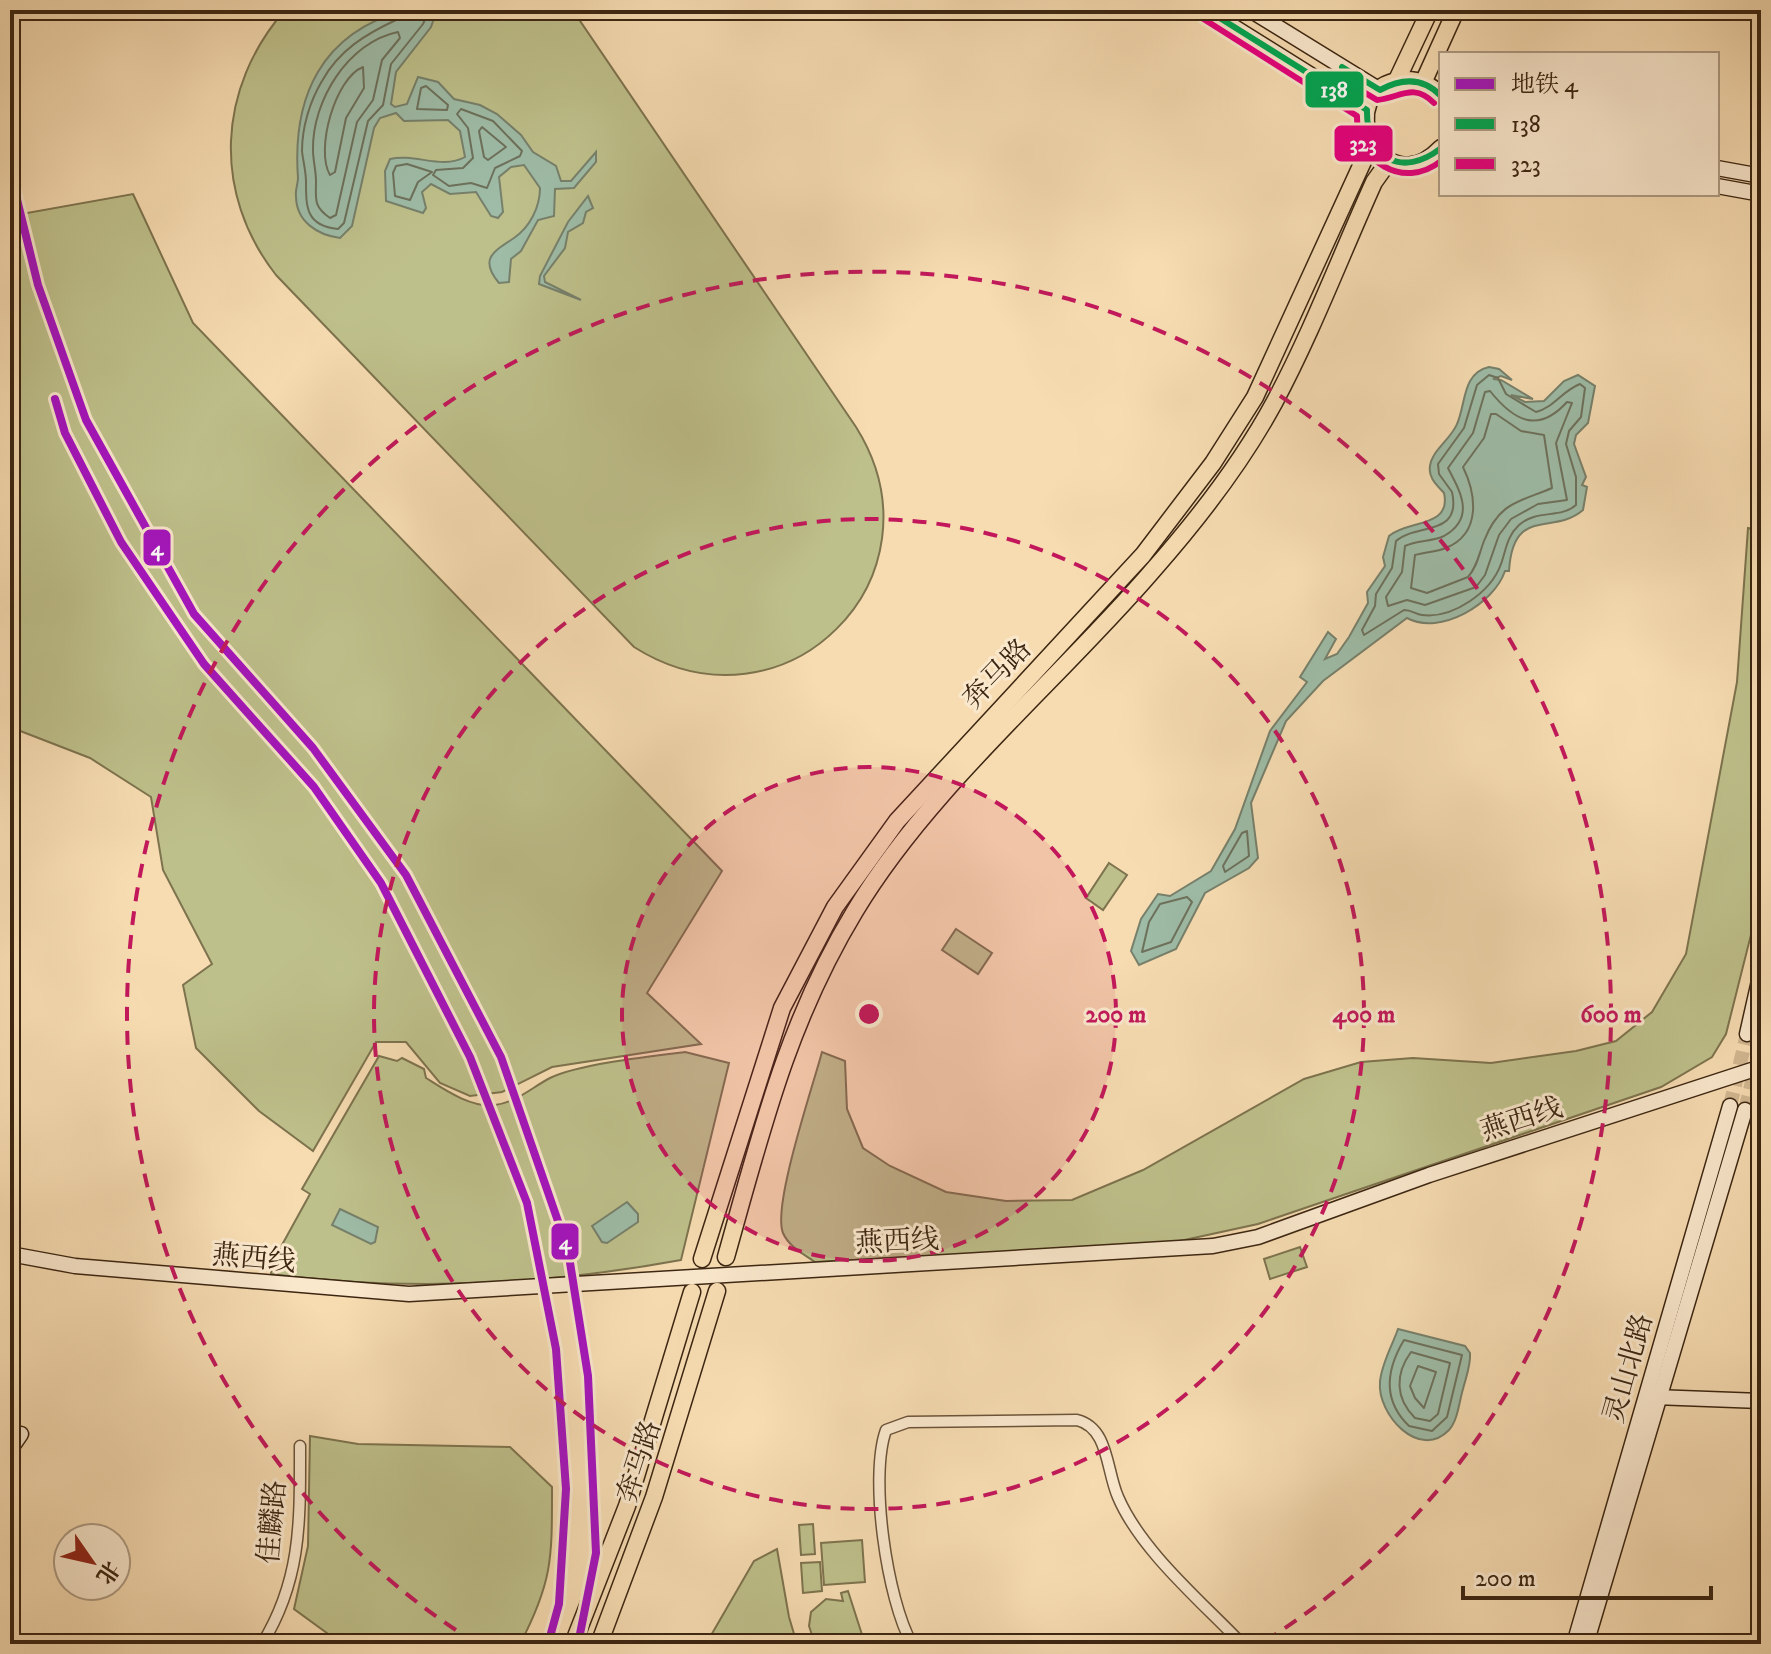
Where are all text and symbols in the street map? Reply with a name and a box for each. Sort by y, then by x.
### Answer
legend [1439,52,1719,196]
line badge: 138 [1304,70,1365,109]
text: 地铁 4 [1511,70,1579,100]
text: 138 [1320,77,1348,104]
text: 138 [1511,110,1541,140]
line badge: 323 [1333,124,1394,163]
text: 323 [1349,131,1377,158]
text: 323 [1511,150,1541,180]
line badge: 4 [142,528,172,567]
text: 4 [151,535,165,562]
street label: 奔马路 [955,632,1039,716]
centre of rings [855,1000,883,1028]
text: 200 m [1086,1000,1146,1030]
text: 400 m [1333,1000,1395,1030]
text: 600 m [1580,1000,1642,1030]
street label: 燕西线 [1476,1090,1567,1149]
line badge: 4 [550,1222,580,1261]
street label: 燕西线 [854,1222,940,1261]
text: 4 [559,1229,573,1256]
street label: 燕西线 [210,1237,297,1280]
street label: 灵山北路 [1596,1310,1661,1427]
street label: 奔马路 [610,1416,669,1507]
street label: 佳麟路 [251,1479,294,1566]
north arrow [52,1522,132,1602]
scale bar [1463,1550,1711,1600]
text: 北 [90,1556,125,1589]
text: 200 m [1475,1564,1536,1594]

